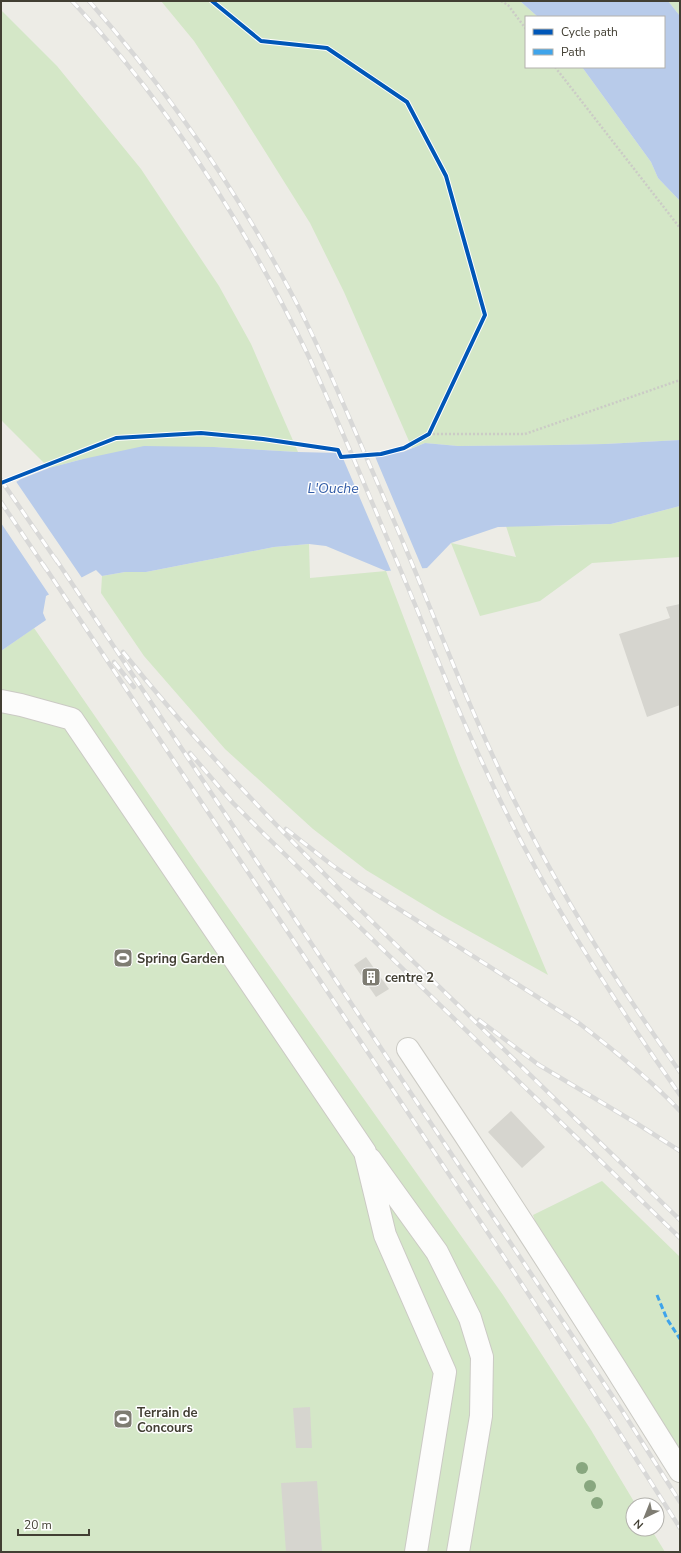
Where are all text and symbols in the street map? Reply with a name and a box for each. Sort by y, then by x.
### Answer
legend [525,16,665,68]
text: Cycle path [561,24,618,40]
text: Path [561,44,586,60]
water label: L'Ouche [307,479,359,498]
sports icon: Spring Garden [112,947,134,969]
place label: Spring Garden [137,950,225,968]
building icon: centre 2 [360,966,382,988]
place label: centre 2 [385,969,434,987]
place label: Terrain de Concours [137,1404,198,1437]
sports icon: Terrain de Concours [112,1408,134,1430]
north arrow [625,1497,665,1537]
scale bar [18,1511,89,1537]
text: N [630,1516,647,1532]
text: 20 m [24,1517,52,1533]

